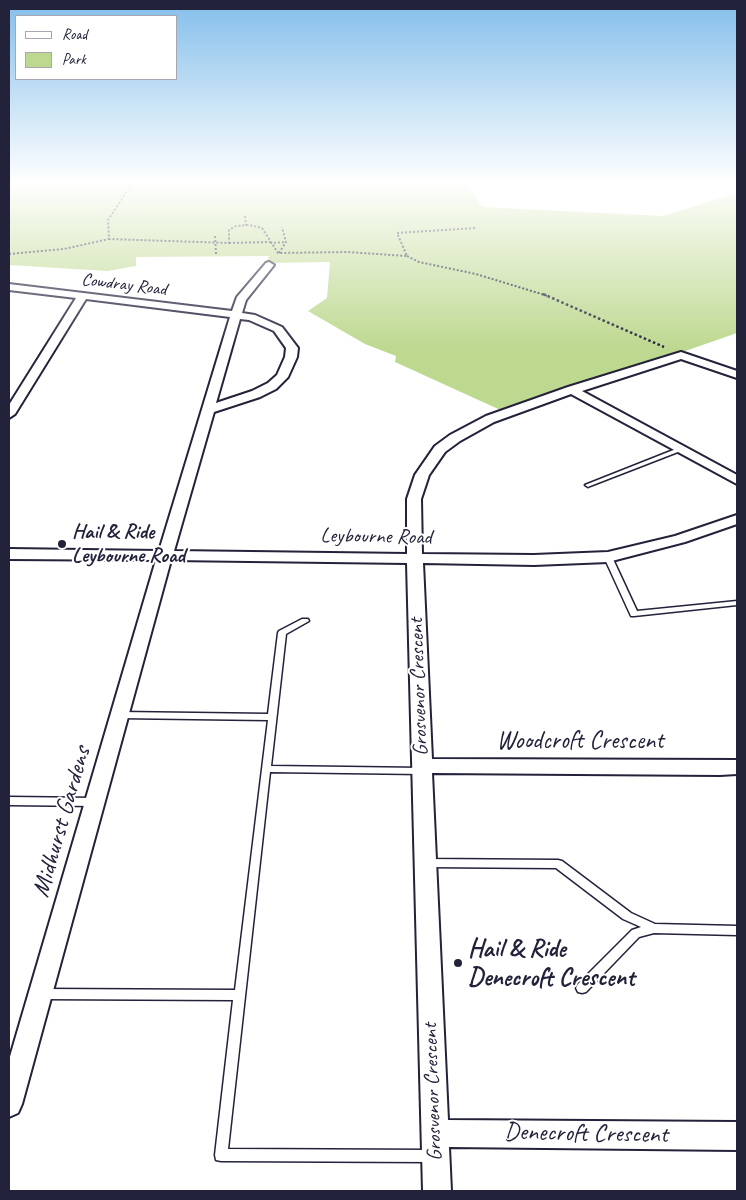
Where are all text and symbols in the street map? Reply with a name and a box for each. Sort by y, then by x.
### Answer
legend [15,15,178,80]
text: Road [62,25,87,44]
text: Park [62,50,86,69]
street label: Cowdray Road [80,269,168,301]
place label: Hail & Ride Leybourne Road [72,519,185,569]
street label: Leybourne Road [320,523,432,551]
marker: Hail & Ride Leybourne Road [56,538,68,550]
street label: Grosvenor Crescent [404,618,434,756]
street label: Woodcroft Crescent [496,726,664,756]
street label: Midhurst Gardens [26,743,98,901]
place label: Hail & Ride Denecroft Crescent [468,934,634,993]
marker: Hail & Ride Denecroft Crescent [452,957,464,969]
street label: Grosvenor Crescent [418,1023,448,1161]
street label: Denecroft Crescent [504,1118,668,1150]

